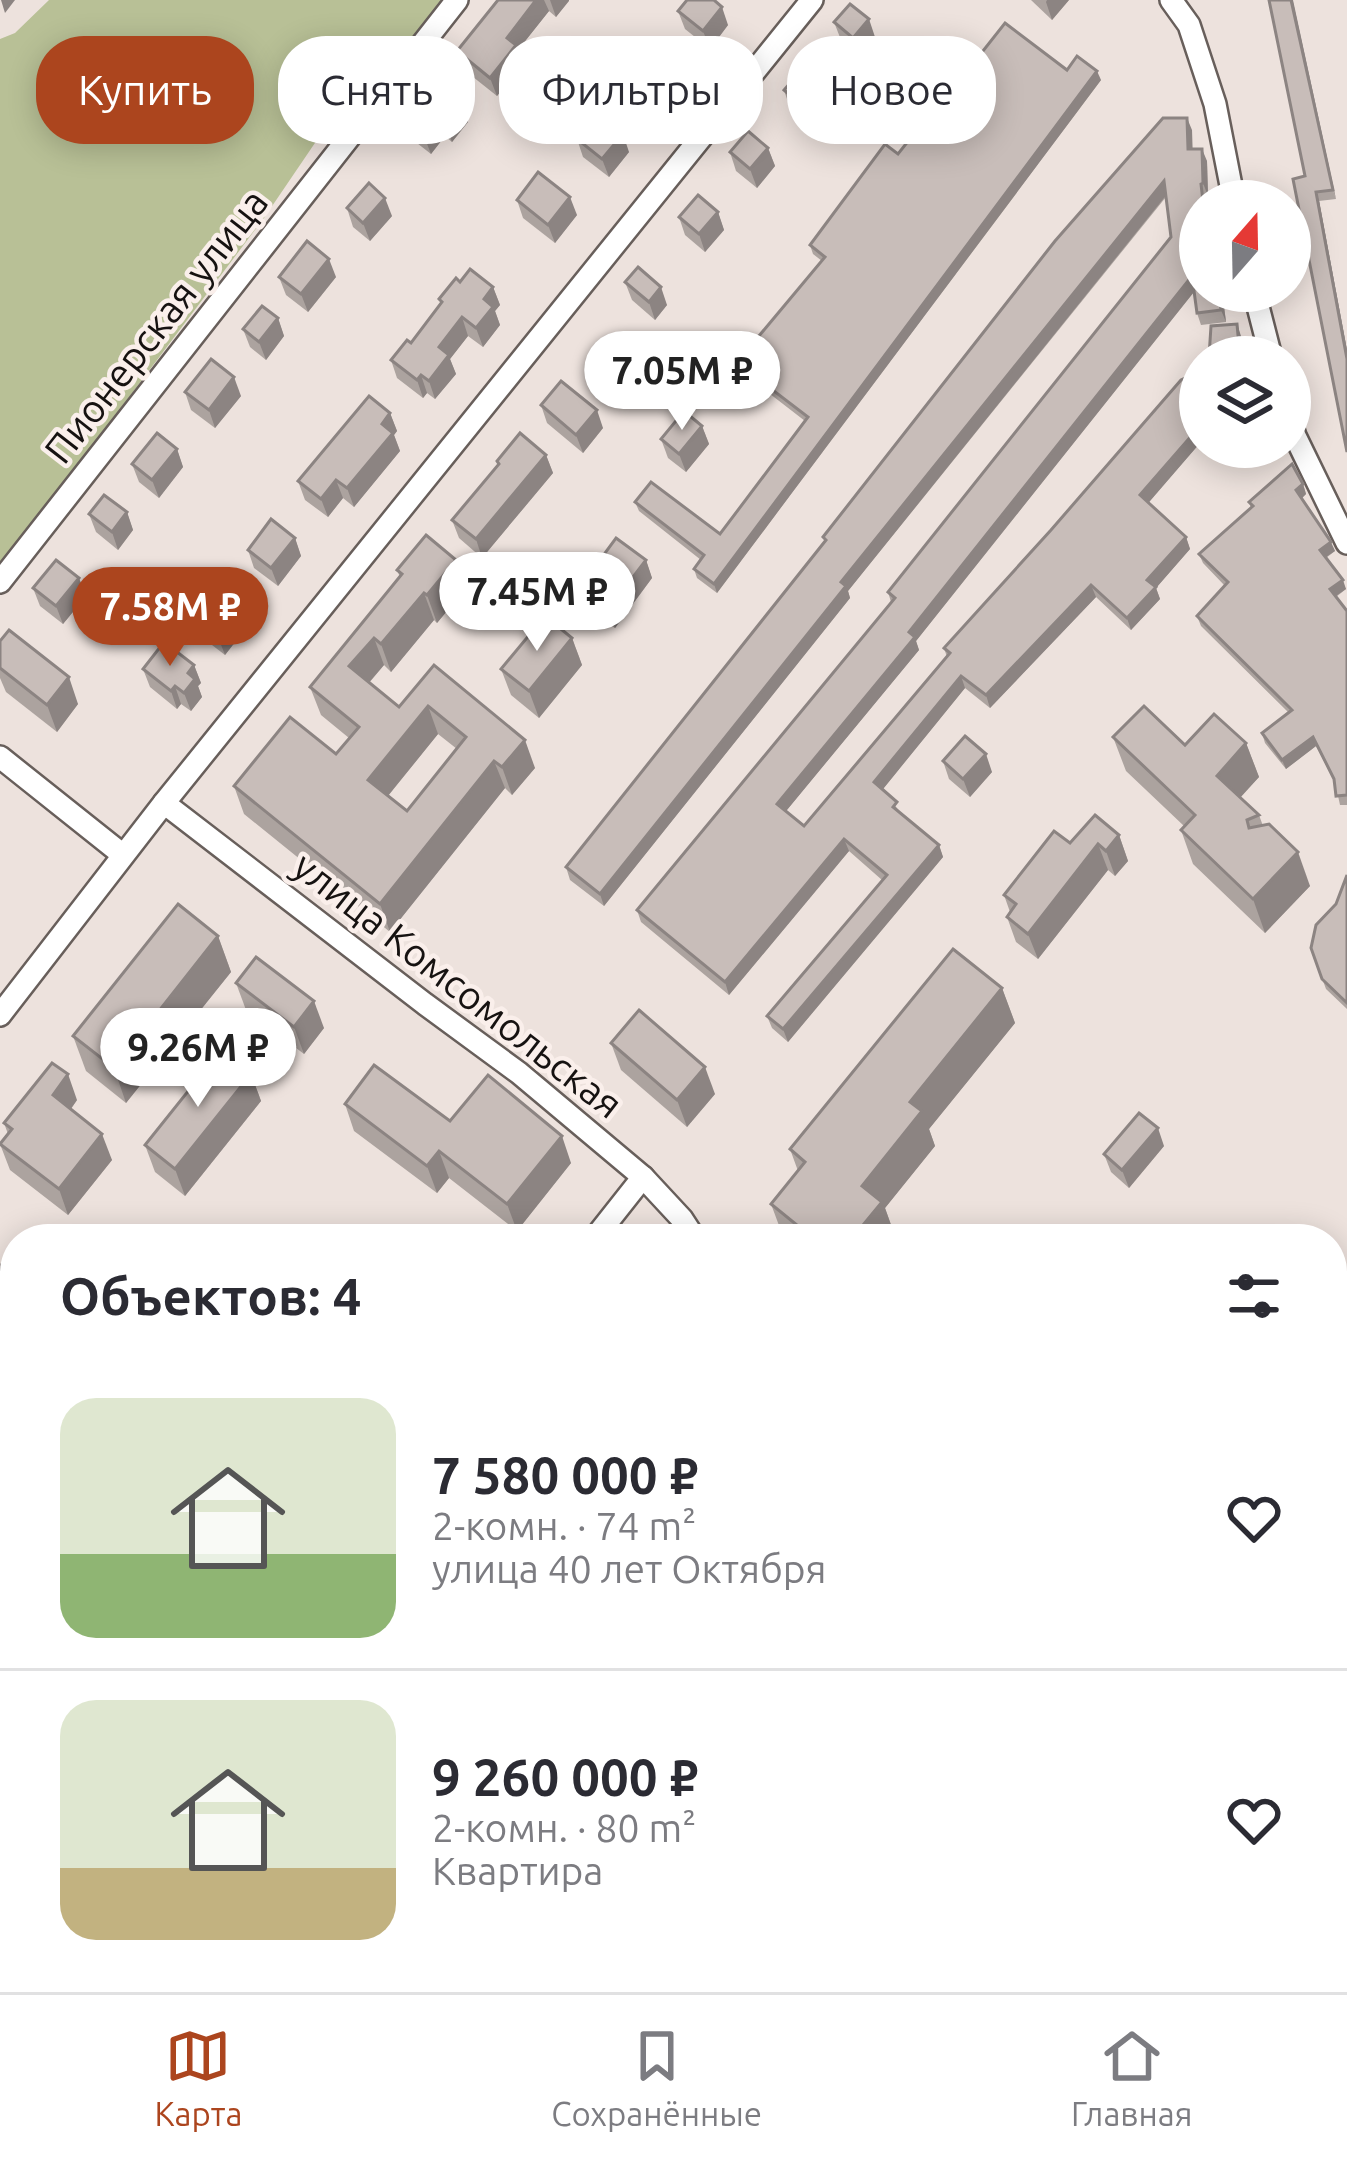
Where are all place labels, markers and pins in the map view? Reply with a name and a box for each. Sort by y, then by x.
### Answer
pin: 7.05M ₽ [571,331,793,433]
pin: 7.45M ₽ [426,552,648,654]
pin: 7.58M ₽ [59,567,281,669]
pin: 9.26M ₽ [87,1008,309,1110]

